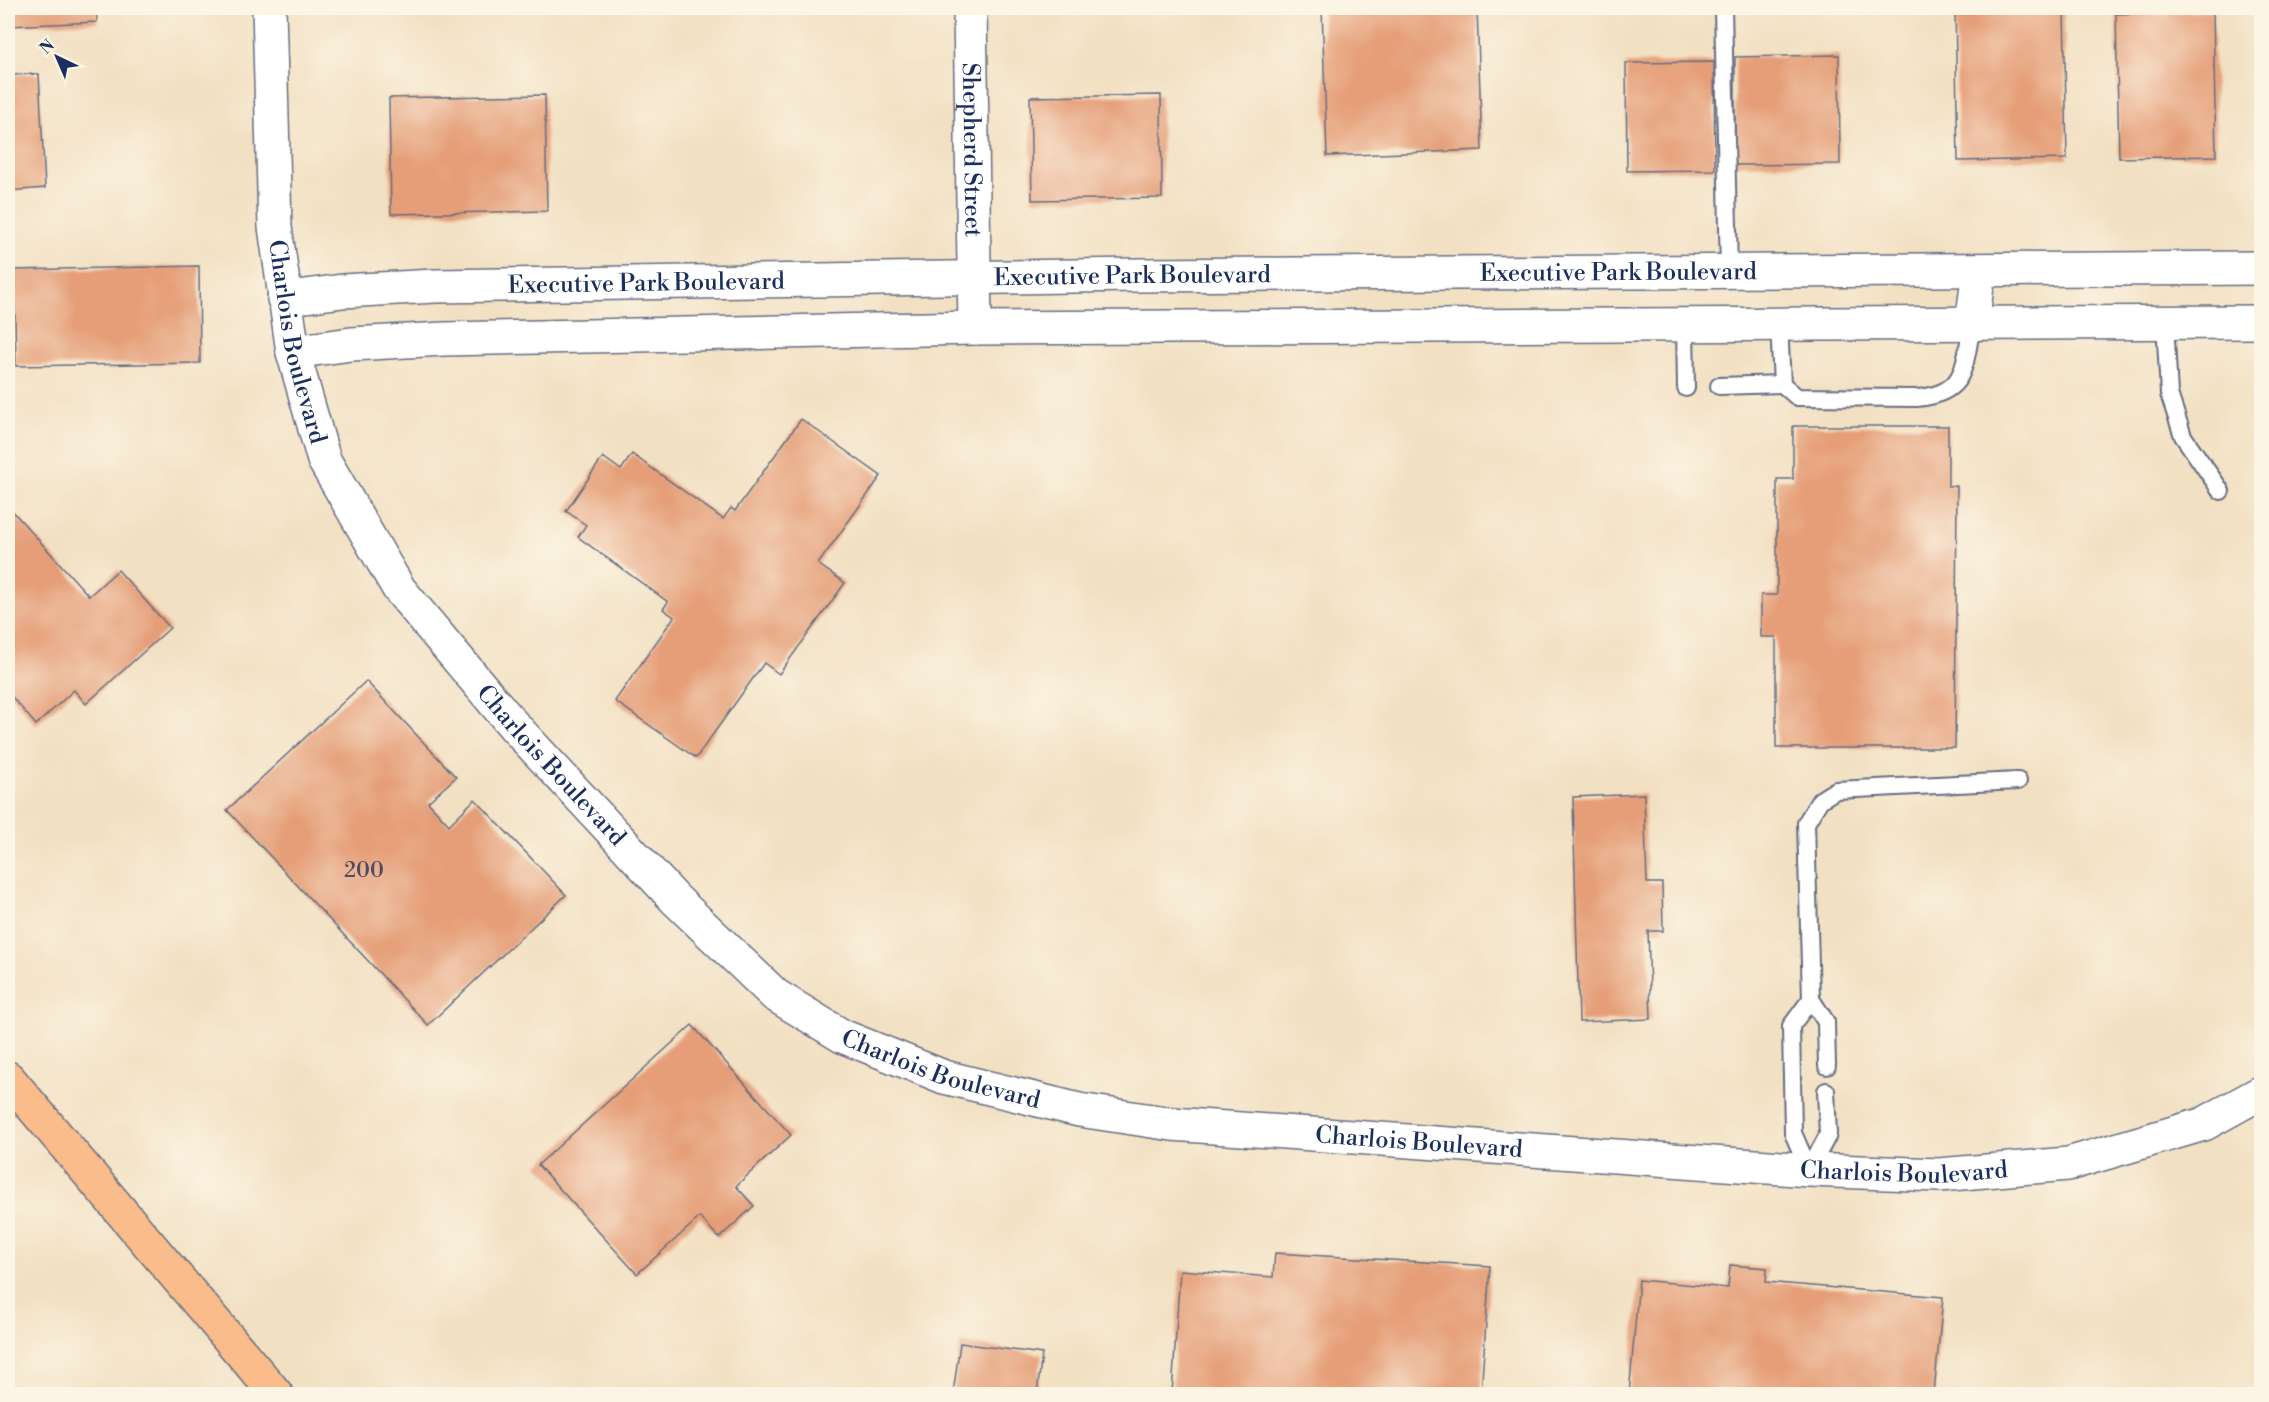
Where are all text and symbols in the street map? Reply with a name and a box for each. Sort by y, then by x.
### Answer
north arrow [27,27,87,87]
text: N [36,35,59,59]
street label: Shepherd Street [955,63,988,238]
street label: Charlois Boulevard [261,238,333,448]
street label: Executive Park Boulevard [1480,257,1757,289]
street label: Executive Park Boulevard [993,260,1271,293]
street label: Executive Park Boulevard [507,267,786,301]
street label: Charlois Boulevard [470,679,632,853]
house number: 200 [344,858,384,884]
street label: Charlois Boulevard [837,1023,1044,1116]
street label: Charlois Boulevard [1314,1120,1524,1165]
street label: Charlois Boulevard [1799,1155,2009,1191]

